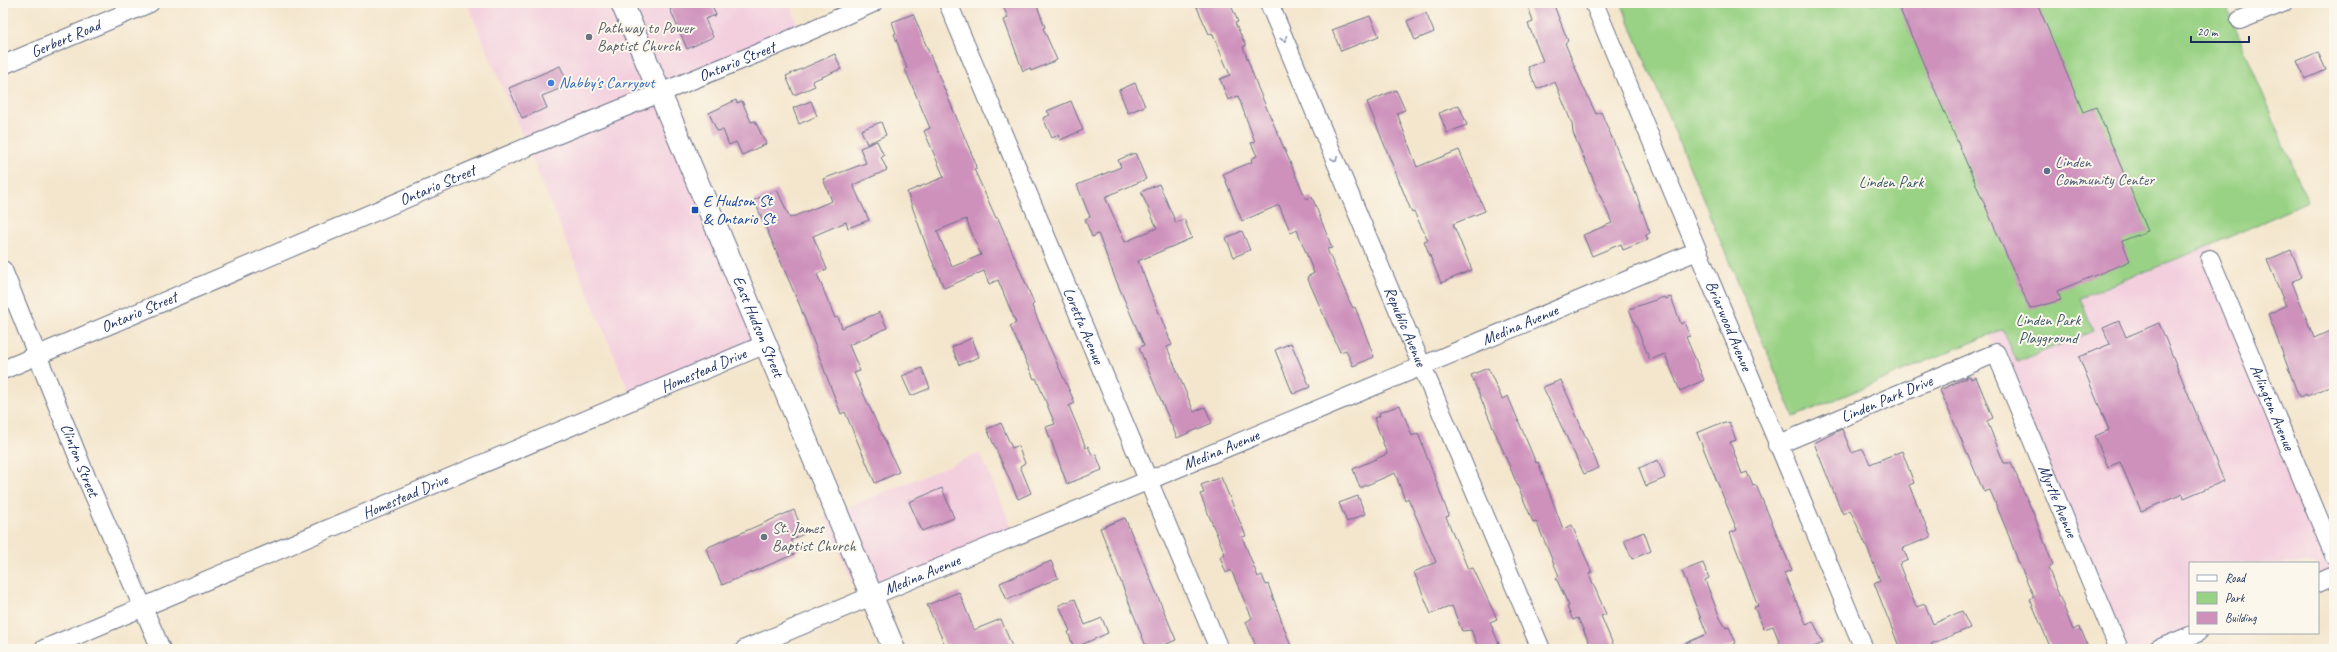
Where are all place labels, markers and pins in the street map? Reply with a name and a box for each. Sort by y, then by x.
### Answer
place label: Pathway to Power Baptist Church [597,18,696,56]
marker: Pathway to Power Baptist Church [584,32,594,42]
place label: Nabby's Carryout [559,73,656,93]
marker: Nabby's Carryout [546,78,556,88]
place label: Linden Community Center [2055,152,2155,190]
marker: Linden Community Center [2042,166,2052,176]
place label: E Hudson St & Ontario St [703,191,777,229]
marker: E Hudson St & Ontario St [690,205,700,215]
place label: St. James Baptist Church [772,518,856,556]
marker: St. James Baptist Church [759,532,769,542]

